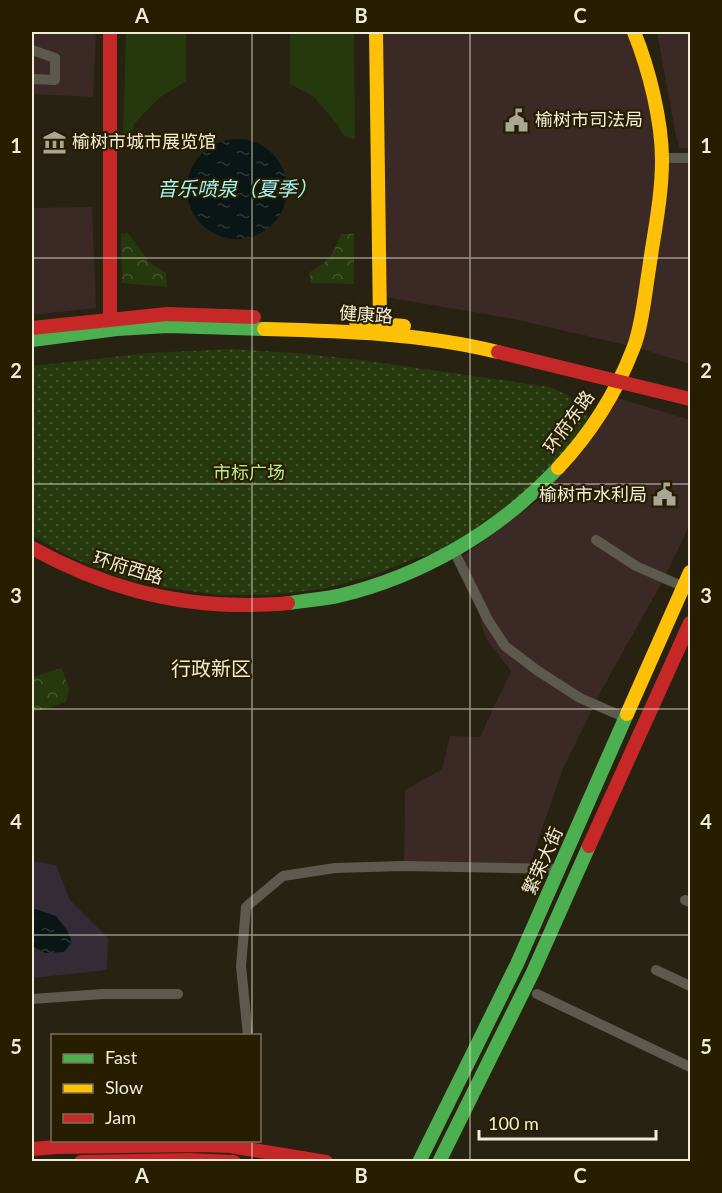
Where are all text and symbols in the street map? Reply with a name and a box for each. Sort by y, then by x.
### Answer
text: A [134,3,149,27]
text: B [354,3,368,27]
text: C [573,3,587,27]
public building icon: 榆树市司法局 [504,107,530,133]
place label: 榆树市司法局 [535,108,643,130]
museum icon: 榆树市城市展览馆 [41,129,67,155]
place label: 榆树市城市展览馆 [72,130,216,152]
text: 1 [10,133,22,157]
text: 1 [700,133,712,157]
water label: 音乐喷泉（夏季） [157,176,317,200]
street label: 健康路 [338,301,394,327]
text: 2 [10,358,22,382]
text: 2 [700,358,712,382]
street label: 环府东路 [538,386,598,457]
park label: 市标广场 [213,461,285,483]
public building icon: 榆树市水利局 [652,482,678,508]
place label: 榆树市水利局 [539,483,647,505]
street label: 环府西路 [91,546,166,588]
text: 3 [10,583,22,607]
text: 3 [700,583,712,607]
district label: 行政新区 [171,656,251,680]
text: 4 [10,809,22,833]
text: 4 [700,809,712,833]
street label: 繁荣大街 [517,823,567,898]
text: 5 [10,1034,22,1058]
legend [51,1034,261,1142]
text: 5 [700,1034,712,1058]
text: Fast [105,1046,138,1068]
text: Slow [105,1076,143,1098]
scale bar [479,1103,656,1141]
text: Jam [105,1106,136,1128]
text: 100 m [488,1112,539,1134]
text: A [134,1163,149,1187]
text: B [354,1163,368,1187]
text: C [573,1163,587,1187]

